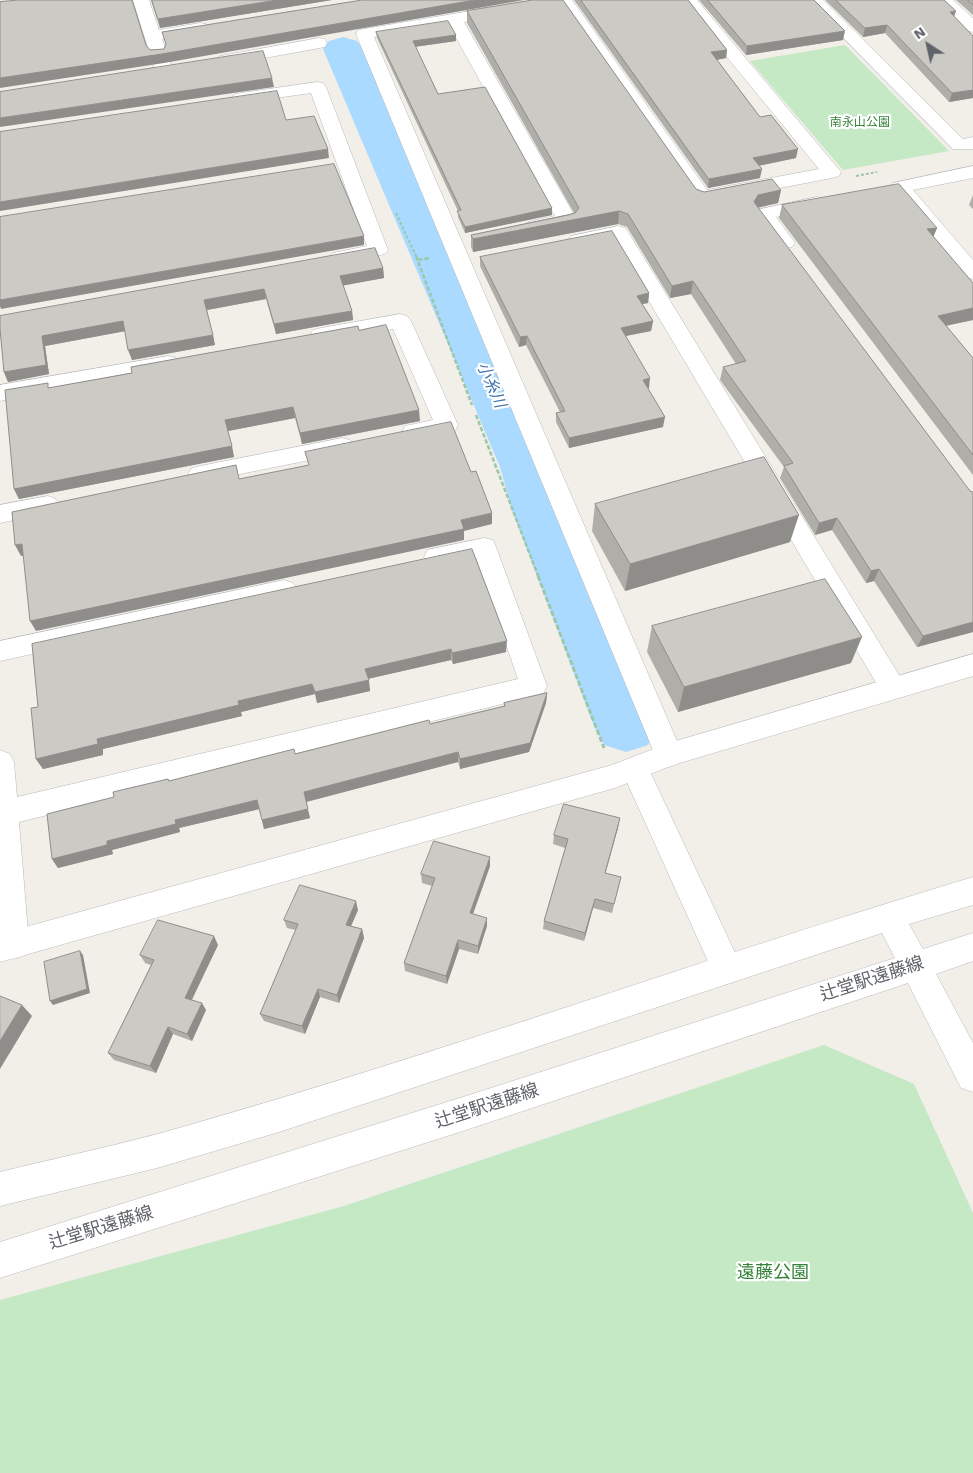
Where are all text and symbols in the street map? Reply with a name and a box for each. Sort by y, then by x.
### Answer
north arrow [903,20,953,70]
text: N [911,23,928,42]
park label: 南永山公園 [830,115,890,129]
water label: 小糸川 [472,359,510,411]
street label: 辻堂駅遠藤線 [817,952,927,1006]
street label: 辻堂駅遠藤線 [432,1079,542,1133]
street label: 辻堂駅遠藤線 [46,1202,156,1254]
park label: 遠藤公園 [737,1262,809,1284]

